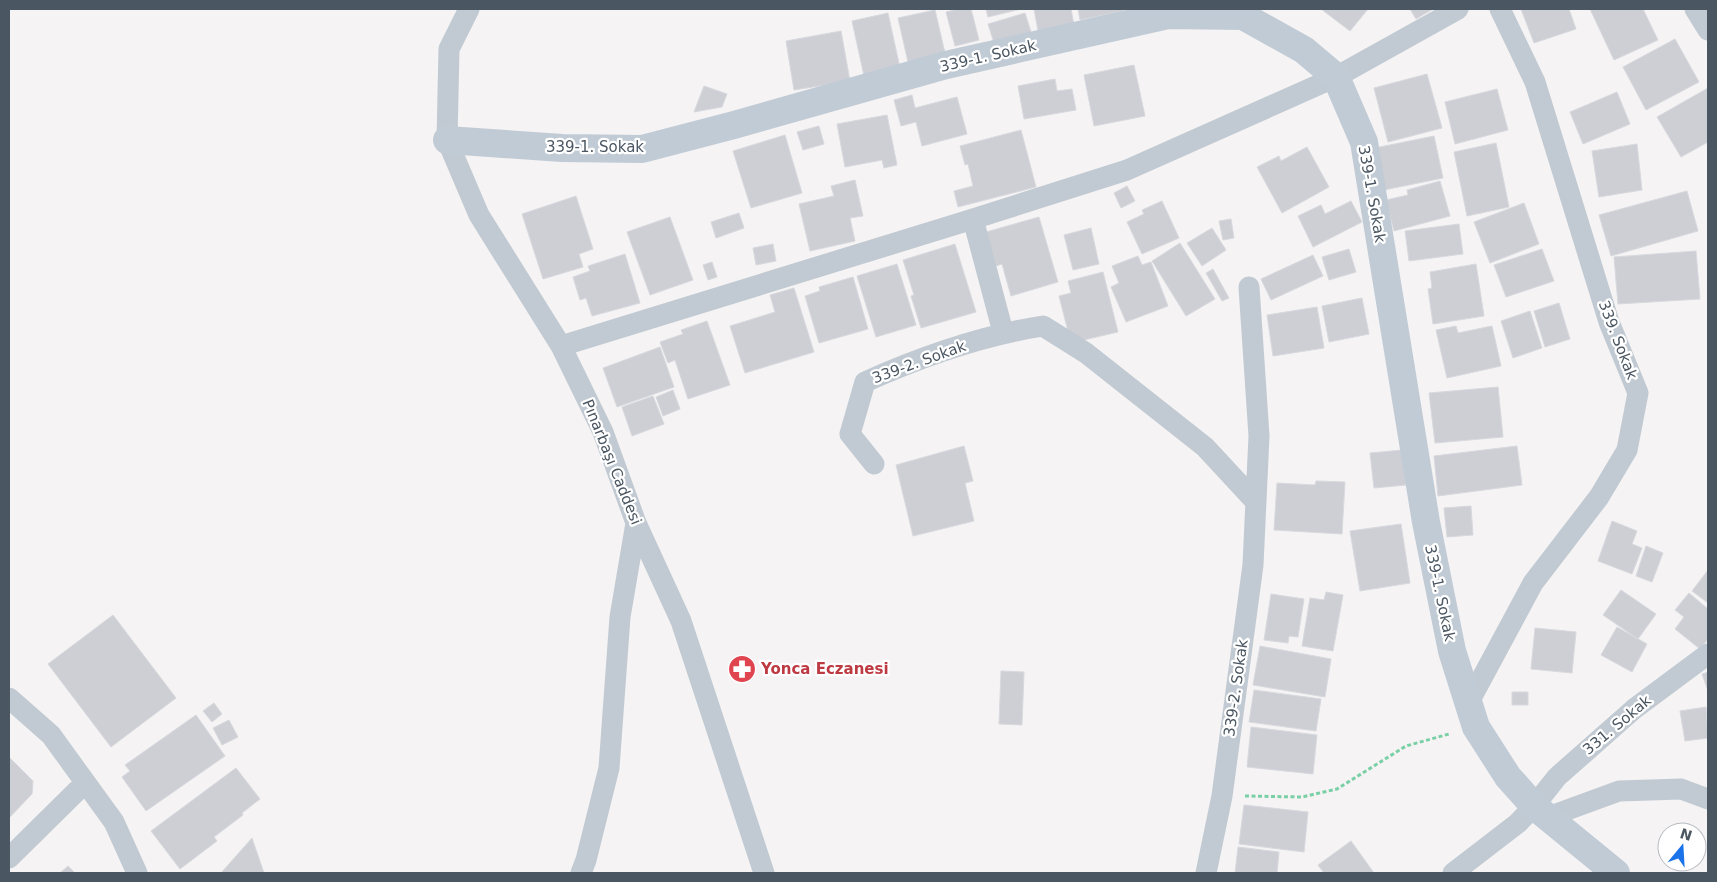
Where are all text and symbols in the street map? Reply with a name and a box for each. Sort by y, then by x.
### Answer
street label: 339-1. Sokak [938,36,1038,76]
street label: 339-1. Sokak [546,138,644,156]
street label: 339-1. Sokak [1355,144,1389,244]
street label: 339. Sokak [1595,298,1641,382]
street label: 339-2. Sokak [870,337,968,387]
street label: Pınarbaşı Caddesi [579,397,645,527]
street label: 339-1. Sokak [1421,543,1459,643]
street label: 339-2. Sokak [1220,638,1252,738]
pharmacy icon: Yonca Eczanesi [727,654,757,684]
place label: Yonca Eczanesi [760,660,889,678]
street label: 331. Sokak [1579,691,1655,759]
north arrow [1657,822,1707,872]
text: N [1678,825,1694,844]

